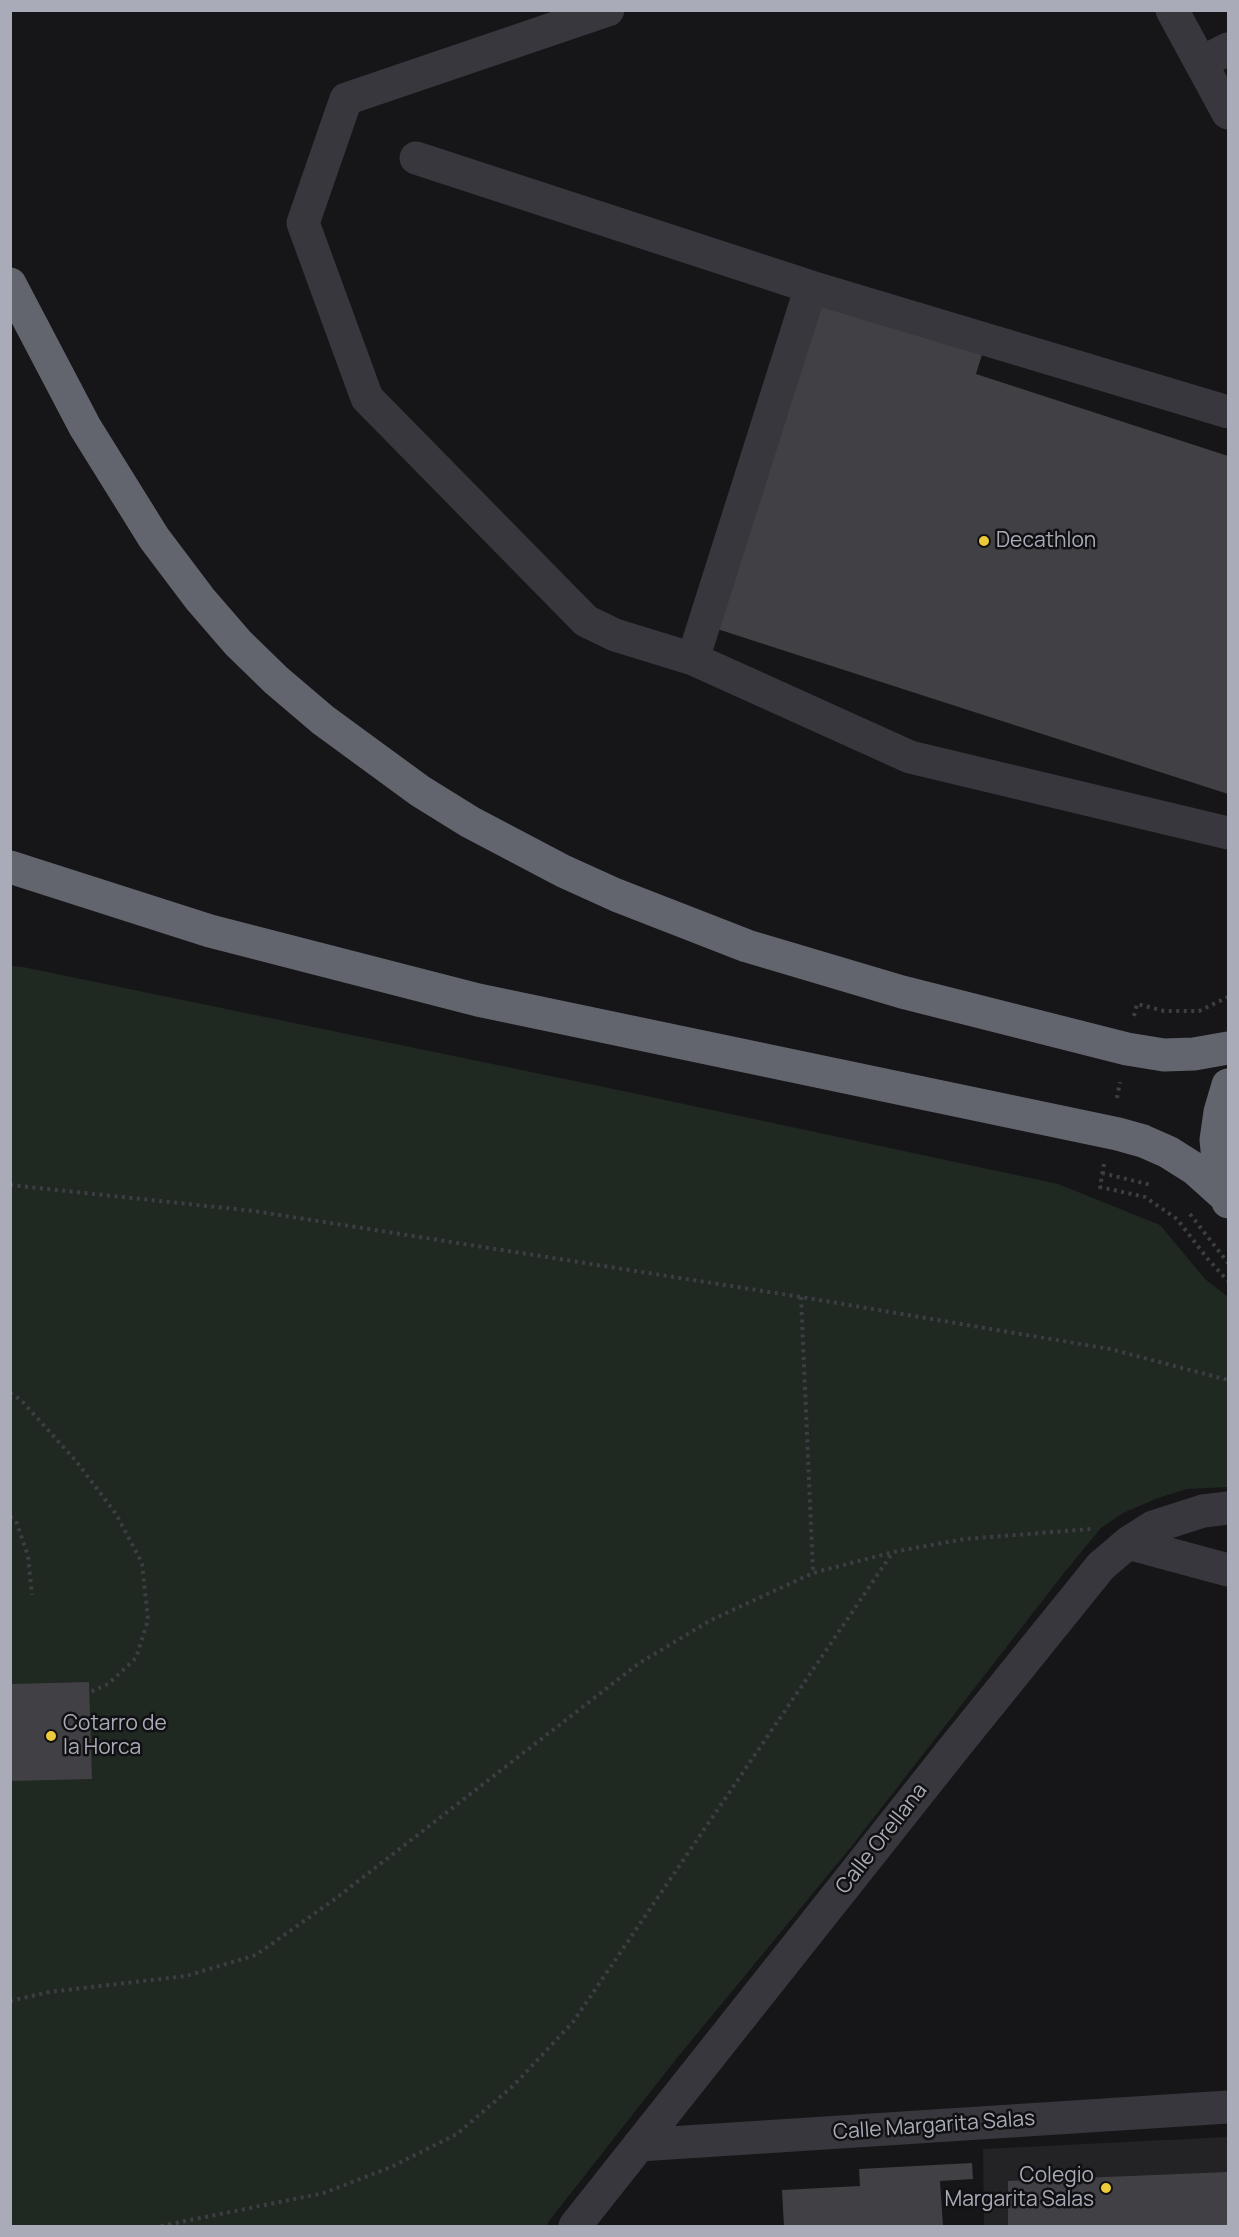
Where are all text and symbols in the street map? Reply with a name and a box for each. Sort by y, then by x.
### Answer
place label: Decathlon [996,528,1096,554]
marker: Decathlon [977,534,991,548]
place label: Cotarro de la Horca [63,1711,167,1761]
marker: Cotarro de la Horca [44,1729,58,1743]
street label: Calle Orellana [831,1779,933,1899]
street label: Calle Margarita Salas [832,2106,1036,2146]
place label: Colegio Margarita Salas [944,2163,1094,2213]
marker: Colegio Margarita Salas [1099,2181,1113,2195]

